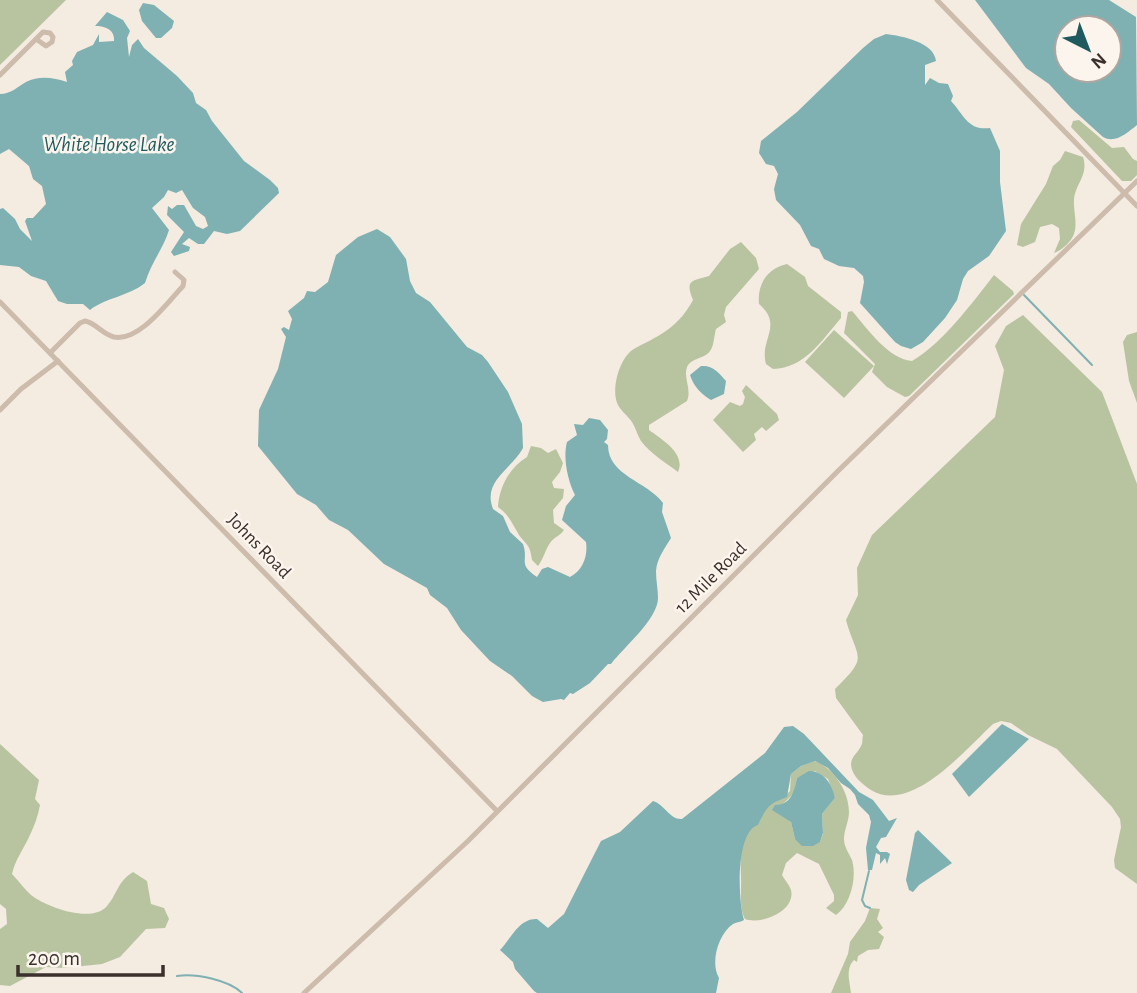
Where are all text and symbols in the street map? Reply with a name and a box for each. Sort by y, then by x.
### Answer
north arrow [1053,14,1123,84]
text: N [1087,49,1110,72]
water label: White Horse Lake [44,134,175,155]
street label: Johns Road [224,510,294,582]
street label: 12 Mile Road [672,539,751,617]
scale bar [18,934,163,978]
text: 200 m [28,948,80,969]

